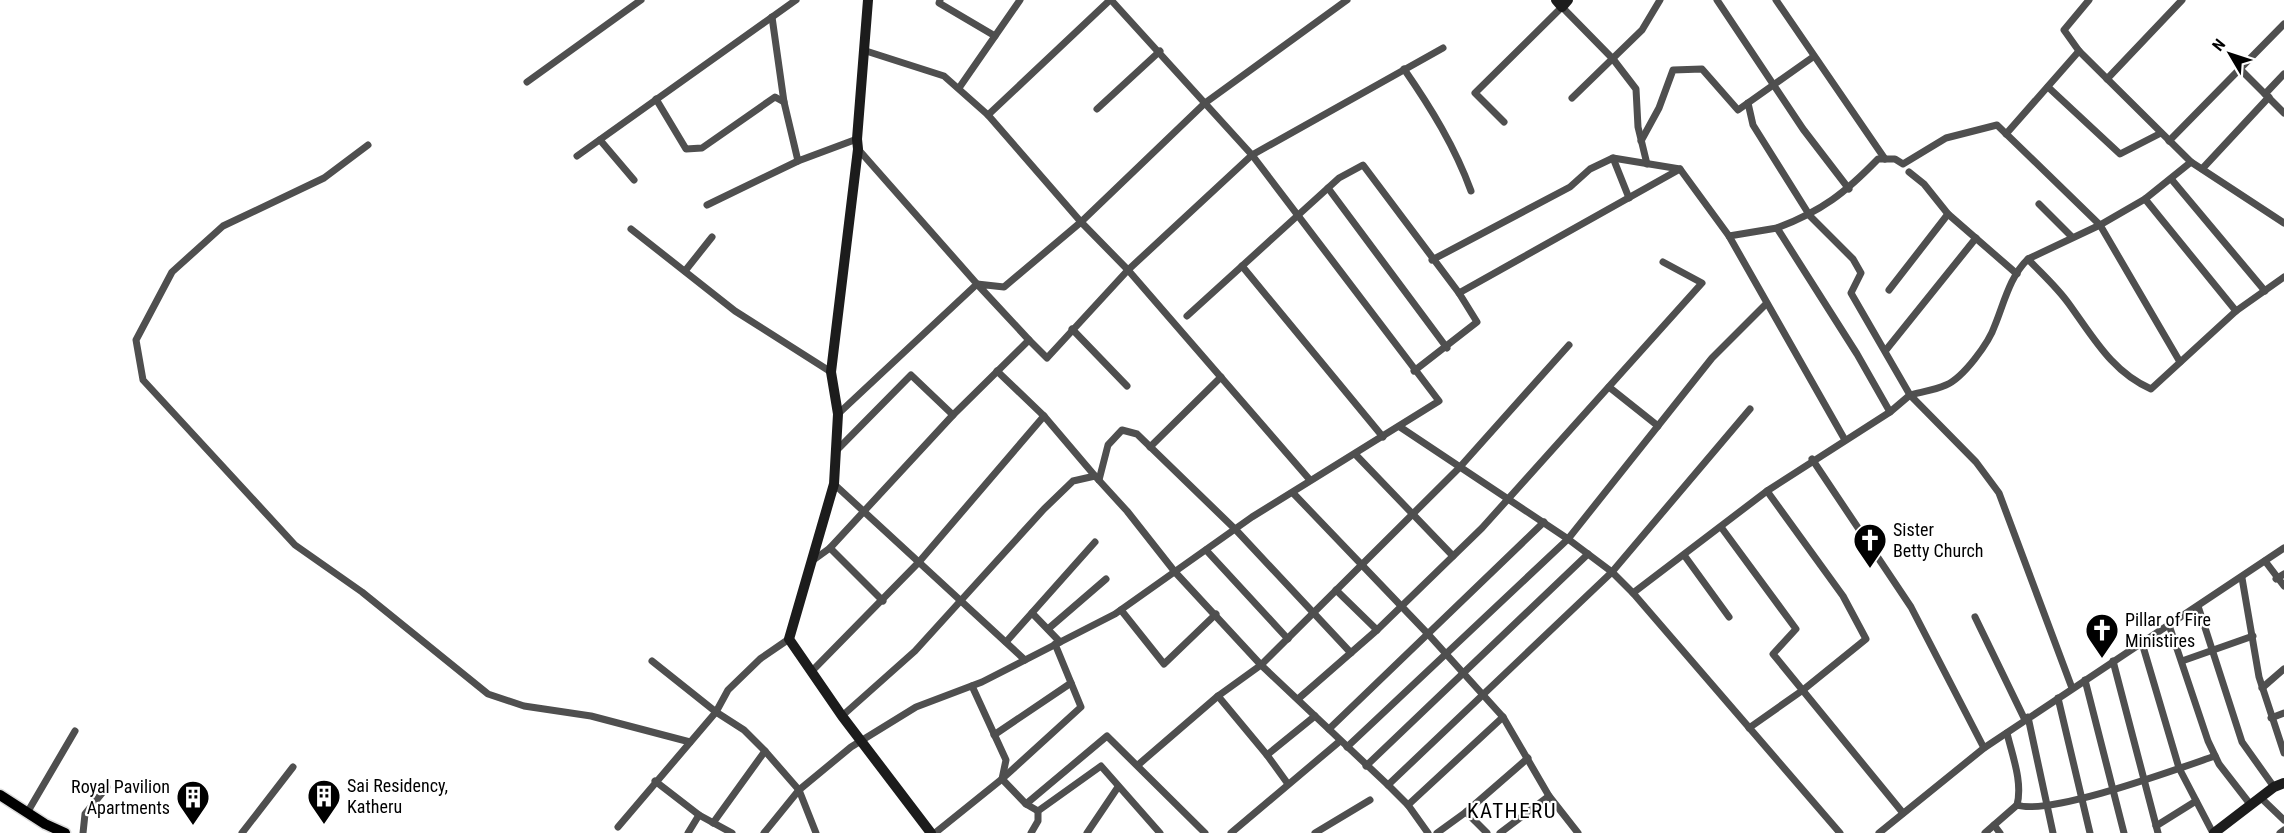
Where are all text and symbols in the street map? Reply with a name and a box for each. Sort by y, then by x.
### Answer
north arrow [2200,24,2260,84]
text: N [2208,35,2229,55]
place label: Sister Betty Church [1893,519,1983,561]
church icon: Sister Betty Church [1852,522,1888,569]
place label: Pillar of Fire Ministires [2125,609,2211,651]
church icon: Pillar of Fire Ministires [2084,612,2120,659]
place label: Sai Residency, Katheru [347,775,448,817]
place label: Royal Pavilion Apartments [71,776,170,818]
building icon: Sai Residency, Katheru [306,778,342,825]
building icon: Royal Pavilion Apartments [175,779,211,826]
district label: KATHERU [1467,799,1557,823]

